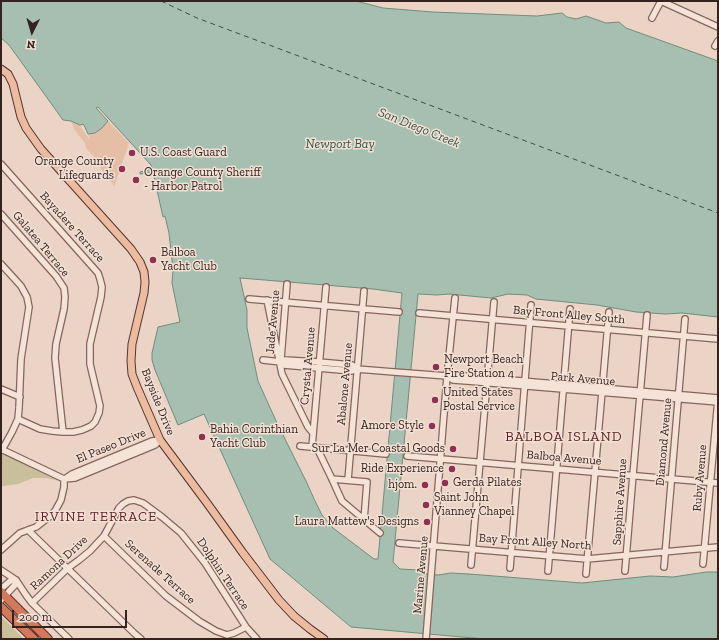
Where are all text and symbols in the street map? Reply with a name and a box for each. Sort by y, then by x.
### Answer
north arrow [12,12,52,52]
text: N [26,38,36,51]
water label: San Diego Creek [376,105,462,151]
water label: Newport Bay [306,136,374,152]
place label: U.S. Coast Guard [140,146,227,160]
marker: U.S. Coast Guard [127,148,137,158]
place label: Orange County Lifeguards [35,155,114,183]
marker: Orange County Lifeguards [117,164,127,174]
place label: Orange County Sheriff - Harbor Patrol [144,166,261,194]
marker: Orange County Sheriff - Harbor Patrol [131,175,141,185]
street label: Bayadere Terrace [37,189,107,265]
street label: Galatea Terrace [9,208,73,280]
place label: Balboa Yacht Club [161,246,217,274]
marker: Balboa Yacht Club [148,255,158,265]
street label: Jade Avenue [263,290,283,354]
street label: Bay Front Alley South [512,303,626,327]
street label: Crystal Avenue [297,326,319,406]
street label: Abalone Avenue [334,342,356,426]
place label: Newport Beach Fire Station 4 [444,353,523,381]
marker: Newport Beach Fire Station 4 [431,362,441,372]
street label: Bayside Drive [138,367,178,437]
street label: Park Avenue [550,369,616,389]
place label: United States Postal Service [443,386,515,414]
marker: United States Postal Service [430,395,440,405]
street label: Diamond Avenue [653,397,675,487]
place label: Amore Style [361,419,424,433]
marker: Amore Style [427,421,437,431]
place label: Bahia Corinthian Yacht Club [210,423,298,451]
street label: El Paseo Drive [74,426,148,466]
district label: BALBOA ISLAND [505,429,623,445]
marker: Bahia Corinthian Yacht Club [197,432,207,442]
place label: Sur La Mer Coastal Goods [312,442,445,456]
marker: Sur La Mer Coastal Goods [448,444,458,454]
street label: Ruby Avenue [690,444,710,512]
street label: Balboa Avenue [526,448,602,468]
street label: Sapphire Avenue [610,458,630,546]
place label: Ride Experience [361,462,444,476]
marker: Ride Experience [447,464,457,474]
place label: Gerda Pilates [453,476,522,490]
place label: hjom. [388,478,417,492]
marker: Gerda Pilates [440,478,450,488]
marker: hjom. [420,480,430,490]
place label: Saint John Vianney Chapel [434,491,514,519]
marker: Saint John Vianney Chapel [421,500,431,510]
district label: IRVINE TERRACE [35,509,157,525]
place label: Laura Mattew's Designs [295,515,419,529]
marker: Laura Mattew's Designs [422,517,432,527]
street label: Bay Front Alley North [478,531,592,553]
street label: Ramona Drive [27,533,91,593]
street label: Dolphin Terrace [194,535,252,613]
street label: Marine Avenue [410,536,432,614]
street label: Serenade Terrace [122,537,198,607]
scale bar [14,602,129,628]
text: 200 m [19,610,52,624]

